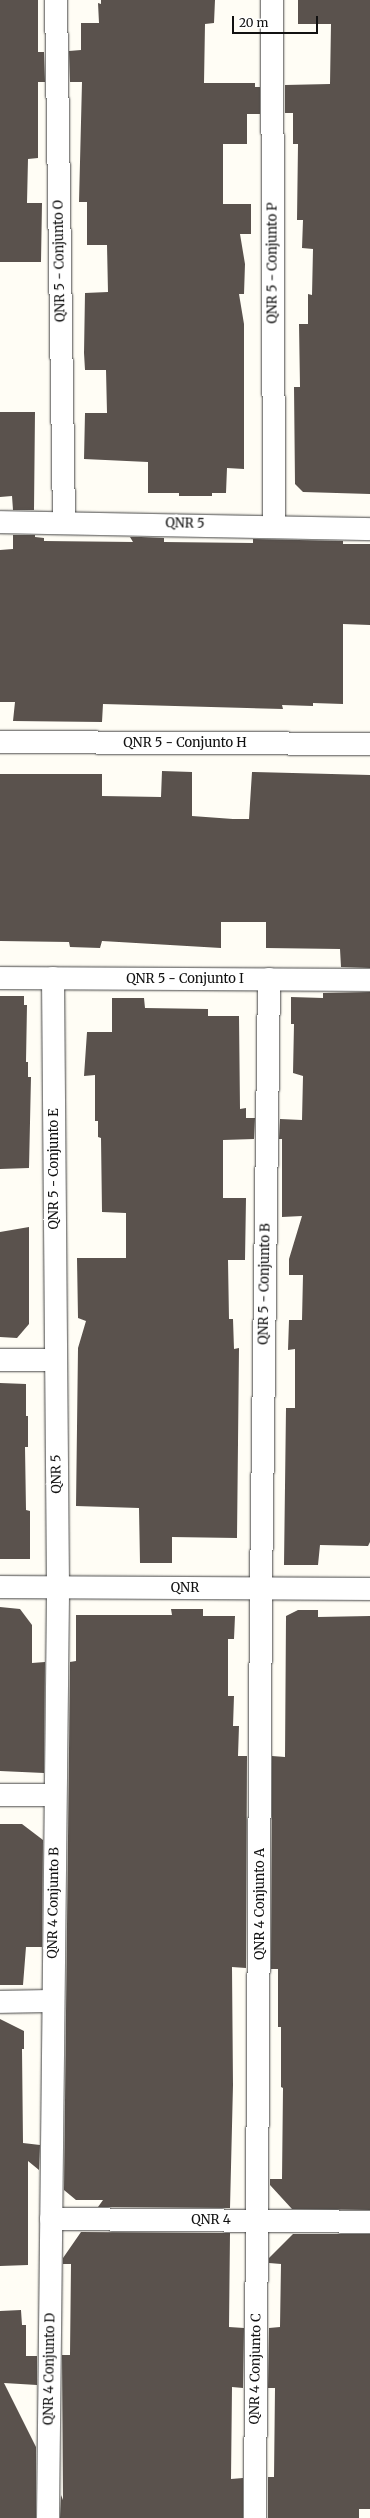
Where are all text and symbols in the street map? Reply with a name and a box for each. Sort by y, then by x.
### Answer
scale bar [234,8,320,34]
text: 20 m [239,15,268,30]
street label: QNR 5 - Conjunto O [51,200,69,322]
street label: QNR 5 - Conjunto P [265,202,281,324]
street label: QNR 5 [165,516,205,532]
street label: QNR 5 - Conjunto H [123,735,247,751]
street label: QNR 5 - Conjunto I [126,971,244,987]
street label: QNR 5 - Conjunto E [46,1108,62,1230]
street label: QNR 5 - Conjunto B [256,1223,274,1345]
street label: QNR 5 [49,1454,65,1494]
street label: QNR [171,1580,199,1596]
street label: QNR 4 Conjunto B [45,1847,63,1959]
street label: QNR 4 Conjunto A [252,1848,268,1960]
street label: QNR 4 [191,2212,231,2228]
street label: QNR 4 Conjunto D [41,2313,59,2425]
street label: QNR 4 Conjunto C [247,2313,265,2425]

